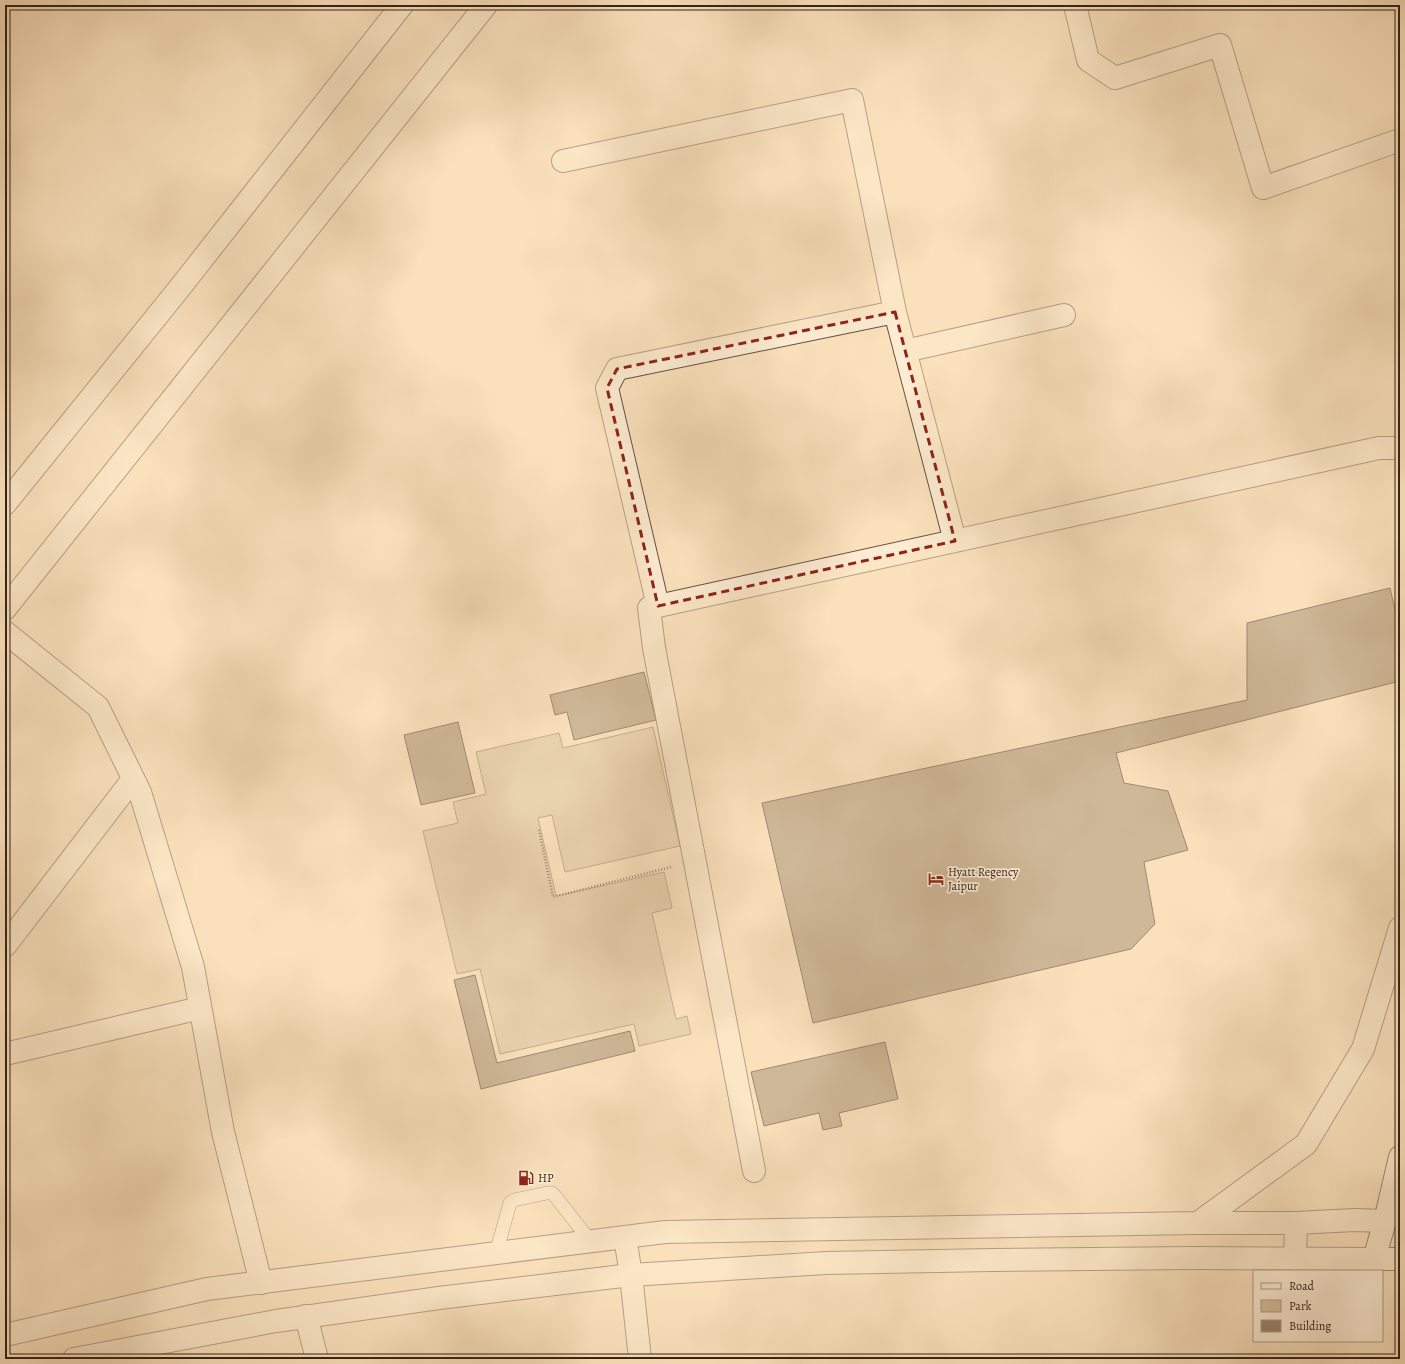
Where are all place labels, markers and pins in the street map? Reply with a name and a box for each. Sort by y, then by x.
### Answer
place label: Hyatt Regency Jaipur [948,864,1019,894]
hotel icon: Hyatt Regency Jaipur [927,870,945,888]
fuel station icon: HP [517,1169,535,1187]
place label: HP [538,1170,554,1186]

